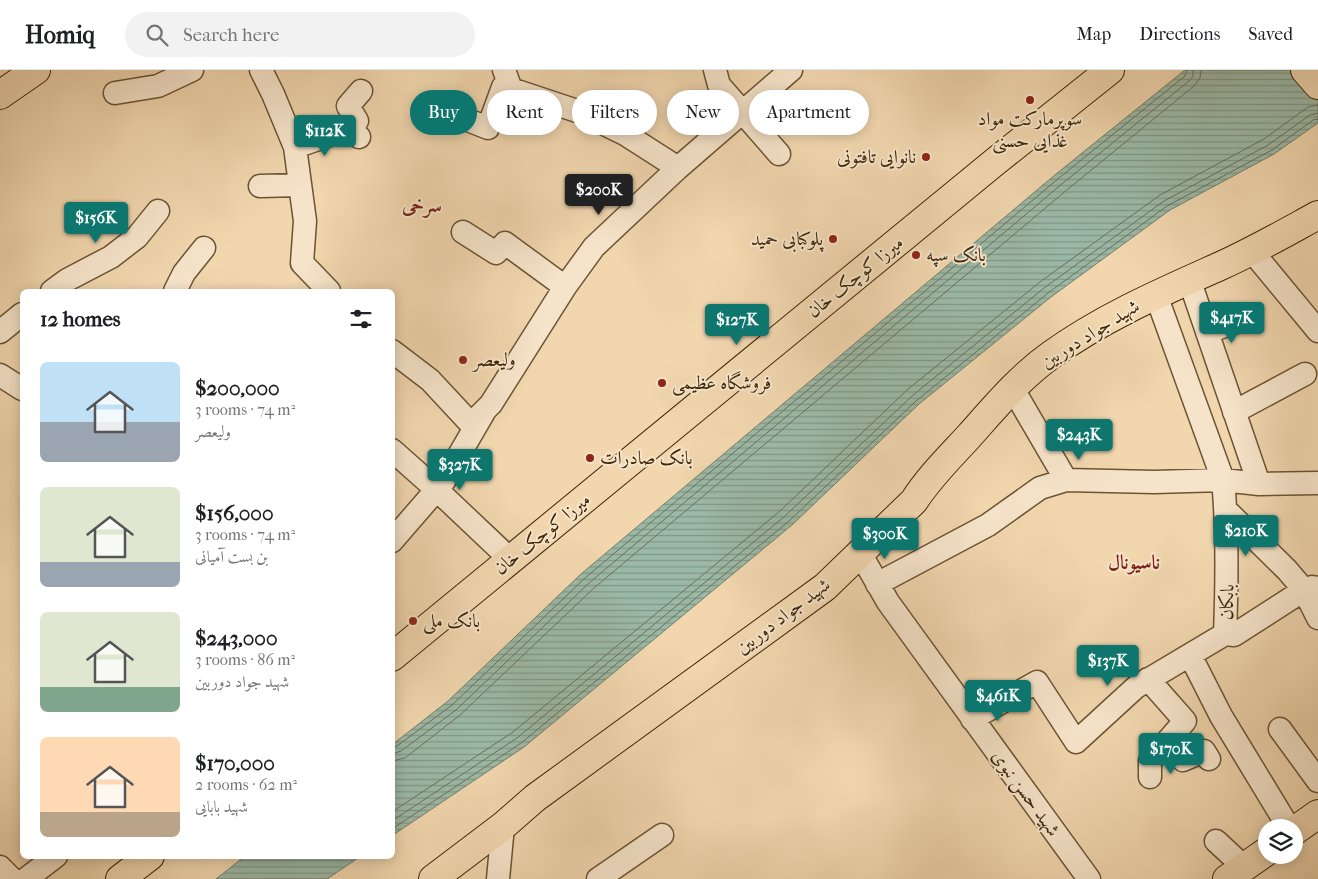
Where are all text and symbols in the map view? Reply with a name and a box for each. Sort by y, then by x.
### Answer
search box [125,12,475,57]
text: Homiq [25,21,95,49]
icon: search [143,21,171,49]
text: Search here [183,24,279,46]
text: Map [1077,24,1111,45]
text: Directions [1139,24,1220,45]
text: Saved [1248,24,1293,45]
chip: Buy [410,90,477,135]
chip: Rent [487,90,562,135]
chip: Filters [572,90,657,135]
chip: New [667,90,739,135]
chip: Apartment [749,90,869,135]
marker: سوپرمارکت مواد غذایی حسنی [1024,94,1036,106]
place label: سوپرمارکت مواد غذایی حسنی [978,108,1082,154]
pin: $112K [290,114,360,157]
text: $112K [305,121,345,140]
place label: نانوایی تافتونی [837,146,916,170]
marker: نانوایی تافتونی [920,151,932,163]
pin: $200K [564,174,634,216]
text: $200K [576,180,622,199]
district label: سرخی [401,194,442,218]
pin: $156K [61,202,131,244]
text: $156K [75,208,117,227]
place label: پلوکبابی حمید [751,228,824,253]
street label: میرزا کوچک خان [802,231,908,323]
marker: پلوکبابی حمید [827,233,839,245]
place label: بانک سپه [926,244,986,267]
marker: بانک سپه [910,249,922,261]
street label: شهید جواد دوربین [1037,295,1144,374]
pin: $417K [1197,302,1267,344]
pin: $127K [702,304,772,346]
icon: filters [347,305,375,333]
text: 12 homes [40,307,121,331]
text: $417K [1210,308,1254,327]
text: $127K [716,310,758,329]
place label: ولیعصر [471,349,516,372]
marker: ولیعصر [457,354,469,366]
place label: فروشگاه عظیمی [672,370,771,396]
text: $200,000 [195,376,280,400]
marker: فروشگاه عظیمی [656,377,668,389]
icon: home [80,382,140,442]
text: 3 rooms · 74 m² [195,400,295,419]
pin: $243K [1044,418,1114,461]
text: ولیعصر [195,422,231,441]
text: $243K [1057,425,1101,444]
place label: بانک صادرات [600,447,693,469]
pin: $327K [425,448,495,491]
marker: بانک صادرات [584,452,596,464]
text: $327K [439,455,481,474]
street label: میرزا کوچک خان [489,488,595,580]
text: $156,000 [195,501,274,525]
icon: home [80,507,140,567]
pin: $210K [1211,514,1281,557]
pin: $300K [850,518,920,560]
text: $210K [1224,521,1268,540]
text: $300K [863,524,907,543]
text: 3 rooms · 74 m² [195,525,295,544]
text: بن بست آمیانی [195,547,268,566]
district label: ناسیونال [1108,551,1160,575]
street label: شهید جواد دوربین [732,573,835,659]
street label: بابکان [1215,584,1239,620]
place label: بانک ملی [423,610,480,635]
marker: بانک ملی [407,615,419,627]
text: $243,000 [195,626,277,650]
icon: home [80,632,140,692]
pin: $137K [1073,644,1143,687]
text: 3 rooms · 86 m² [195,650,295,669]
text: $137K [1088,651,1128,670]
text: شهید جواد دوربین [195,672,289,691]
pin: $461K [963,680,1033,722]
text: $461K [976,686,1020,705]
pin: $170K [1136,732,1206,775]
text: $170K [1150,739,1192,758]
street label: شهید حسن نبوی [986,746,1065,842]
text: $170,000 [195,751,275,775]
icon: home [80,757,140,817]
text: 2 rooms · 62 m² [195,775,297,794]
text: شهید بابایی [195,797,248,816]
map controls [1258,819,1303,864]
button: layers [1258,819,1303,864]

